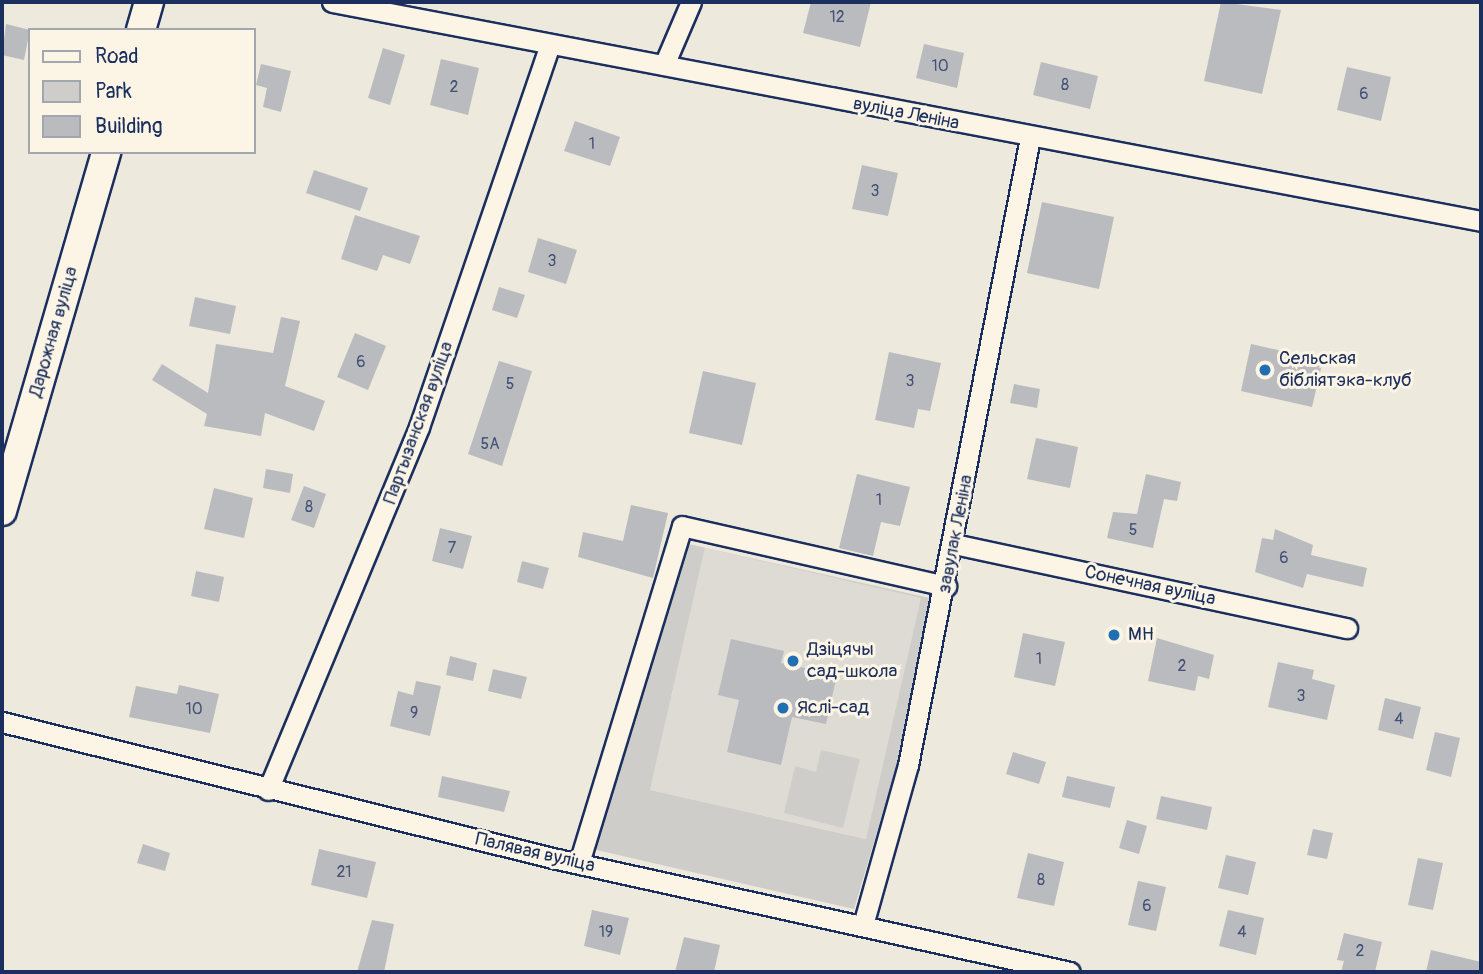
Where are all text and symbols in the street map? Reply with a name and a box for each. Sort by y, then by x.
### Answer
house number: 12 [829,7,845,27]
legend [28,28,256,154]
text: Road [95,43,139,70]
house number: 10 [931,56,949,76]
house number: 8 [1061,75,1069,95]
house number: 2 [450,77,458,97]
text: Park [95,78,132,105]
house number: 6 [1359,84,1369,104]
street label: вуліца Леніна [851,93,961,135]
text: Building [95,113,162,140]
house number: 1 [589,134,595,154]
house number: 3 [871,181,879,201]
house number: 3 [548,251,556,271]
street label: Дарожная вуліца [25,264,83,400]
street label: Партызанская вуліца [379,339,459,507]
place label: Сельская бібліятэка-клуб [1279,348,1412,392]
house number: 6 [356,352,366,372]
marker: Сельская бібліятэка-клуб [1257,362,1273,378]
house number: 3 [906,371,914,391]
house number: 5 [506,374,514,394]
house number: 5А [480,434,500,454]
street label: завулак Леніна [933,473,979,595]
house number: 1 [876,490,882,510]
house number: 8 [305,497,313,517]
house number: 5 [1129,520,1137,540]
house number: 7 [448,538,456,558]
house number: 6 [1279,548,1289,568]
street label: Сонечная вуліца [1082,561,1218,611]
place label: МН [1128,624,1154,646]
marker: МН [1106,627,1122,643]
place label: Дзіцячы сад-школа [807,639,897,683]
house number: 1 [1036,649,1042,669]
marker: Дзіцячы сад-школа [785,653,801,669]
house number: 2 [1178,656,1186,676]
house number: 3 [1297,686,1305,706]
place label: Яслі-сад [797,697,869,719]
house number: 10 [185,699,203,719]
marker: Яслі-сад [775,700,791,716]
house number: 9 [410,703,418,723]
house number: 4 [1394,709,1404,729]
street label: Палявая вуліца [473,828,597,878]
house number: 21 [336,862,352,882]
house number: 8 [1037,870,1045,890]
house number: 6 [1142,896,1152,916]
house number: 19 [599,922,613,942]
house number: 4 [1237,922,1247,942]
house number: 2 [1356,941,1364,961]

